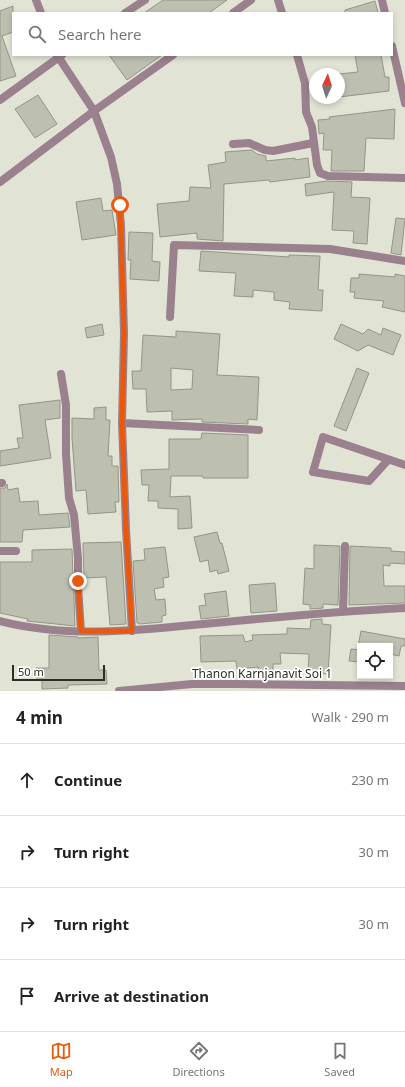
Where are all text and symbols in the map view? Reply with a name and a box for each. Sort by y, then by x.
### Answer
search box [12,12,393,56]
icon: search [26,23,48,45]
text: Search here [58,24,141,44]
north arrow [309,68,345,104]
route start [111,196,129,214]
route end [69,572,87,590]
map controls [357,643,393,679]
button: locate [357,643,393,679]
scale bar [12,663,105,682]
text: 50 m [18,664,44,679]
street label: Thanon Karnjanavit Soi 1 [192,665,332,682]
text: 4 min [16,706,63,729]
text: Walk · 290 m [311,708,389,726]
icon: ahead [16,769,38,791]
text: Continue [54,770,122,790]
text: 230 m [351,771,389,789]
icon: right [16,841,38,863]
text: Turn right [54,842,129,862]
text: 30 m [359,843,389,861]
icon: right [16,913,38,935]
text: Turn right [54,914,129,934]
text: 30 m [359,915,389,933]
icon: arrive [16,985,38,1007]
text: Arrive at destination [54,986,209,1006]
tab: Map [50,1040,73,1079]
tab: Directions [172,1040,225,1079]
tab: Saved [324,1040,355,1079]

